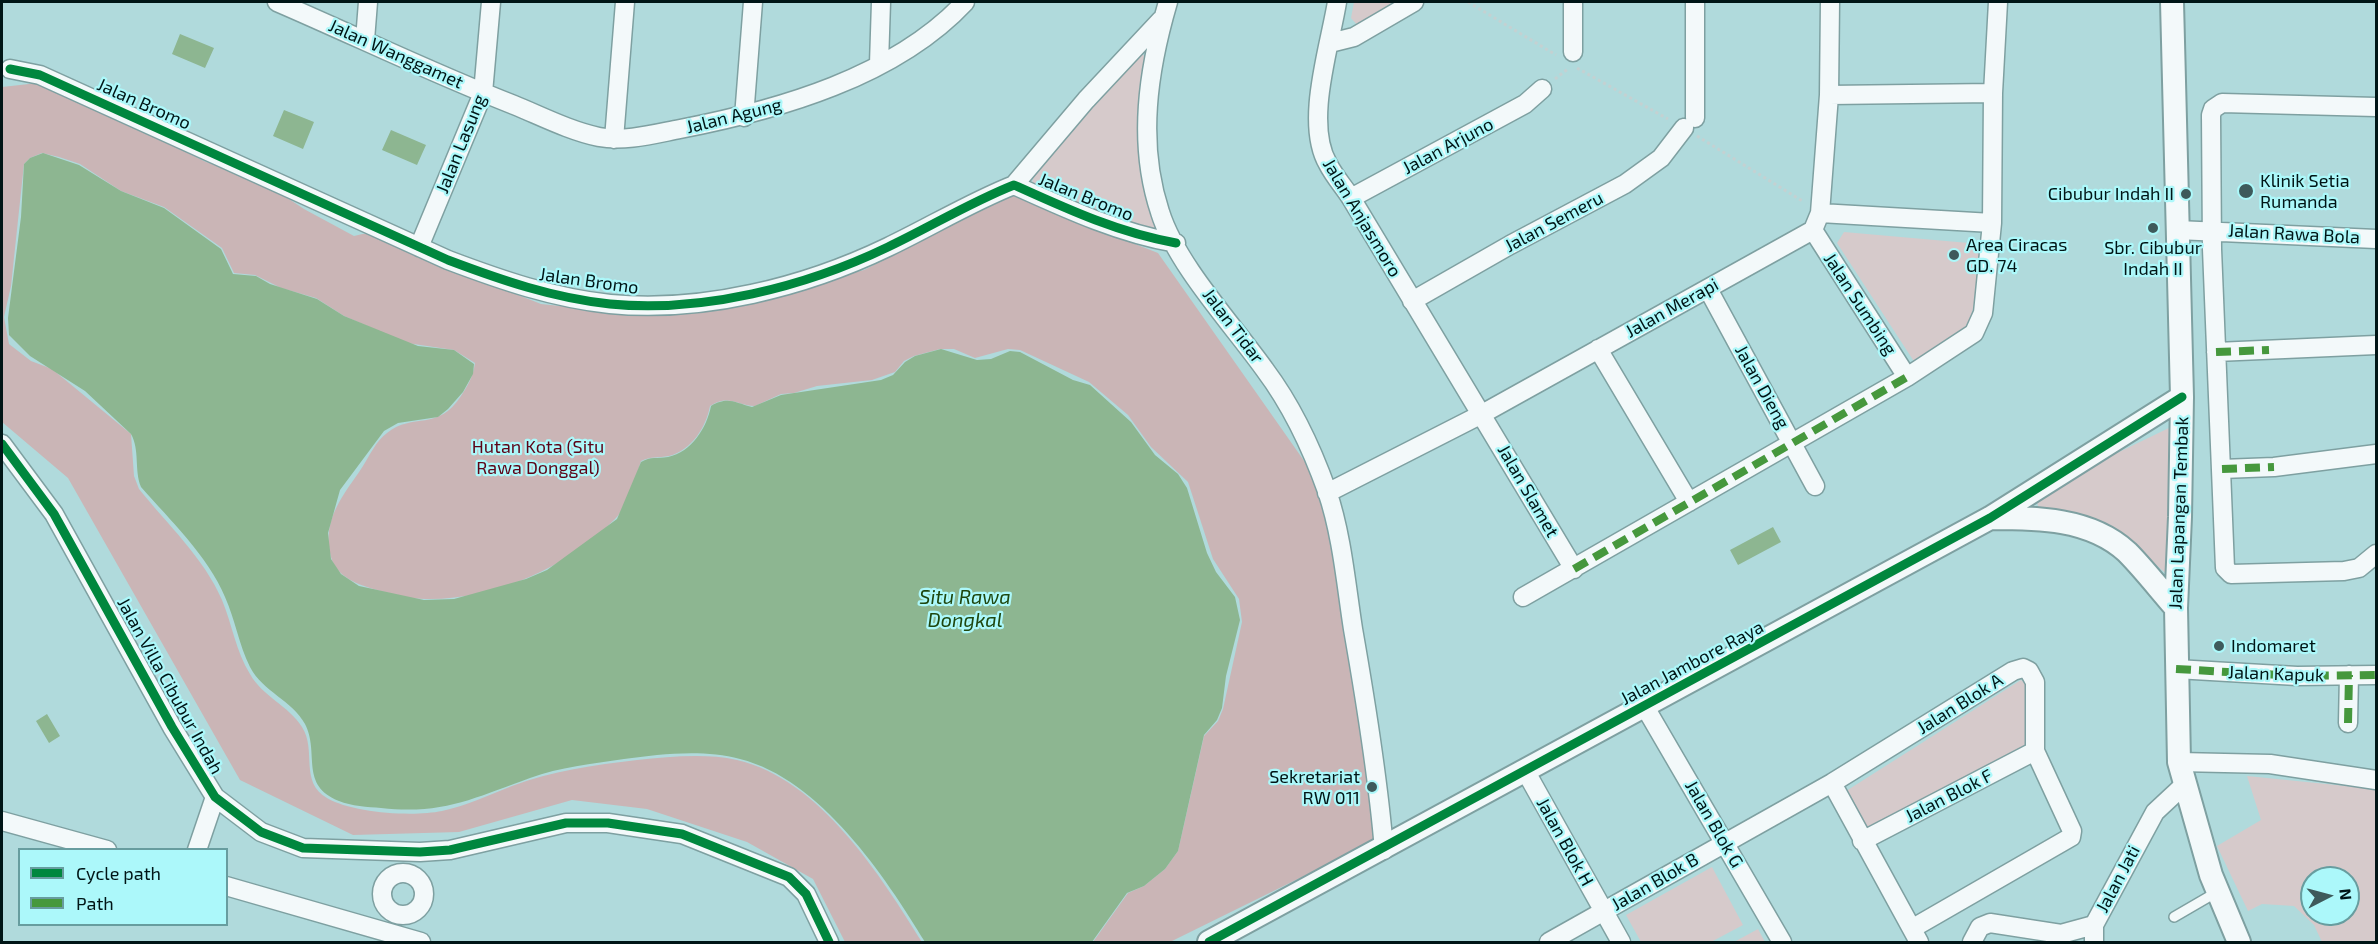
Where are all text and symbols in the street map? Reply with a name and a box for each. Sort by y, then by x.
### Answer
street label: Jalan Wanggamet [325,15,467,93]
street label: Jalan Bromo [94,74,194,134]
street label: Jalan Lasung [431,91,491,197]
street label: Jalan Agung [684,94,784,138]
street label: Jalan Arjuno [1399,113,1497,179]
street label: Jalan Anjasmoro [1318,155,1406,281]
street label: Jalan Bromo [1036,168,1136,226]
place label: Klinik Setia Rumanda [2260,170,2350,213]
marker: Klinik Setia Rumanda [2237,182,2255,200]
place label: Cibubur Indah II [2048,183,2174,205]
street label: Jalan Semeru [1501,187,1607,257]
marker: Cibubur Indah II [2179,187,2193,201]
street label: Jalan Rawa Bola [2228,220,2360,248]
marker: Sbr. Cibubur Indah II [2146,221,2160,235]
place label: Area Ciracas GD. 74 [1966,234,2067,276]
place label: Sbr. Cibubur Indah II [2104,237,2202,280]
marker: Area Ciracas GD. 74 [1947,248,1961,262]
street label: Jalan Sumbing [1819,249,1901,359]
street label: Jalan Bromo [538,263,640,299]
street label: Jalan Merapi [1622,274,1722,342]
street label: Jalan Tidar [1198,284,1268,368]
street label: Jalan Dieng [1730,341,1794,433]
street label: Jalan Lapangan Tembak [2165,416,2193,610]
park label: Hutan Kota (Situ Rawa Donggal) [472,436,604,478]
street label: Jalan Slamet [1493,441,1563,541]
water label: Situ Rawa Dongkal [919,585,1011,632]
street label: Jalan Villa Cibubur Indah [112,594,228,778]
street label: Jalan Jambore Raya [1617,616,1767,710]
place label: Indomaret [2231,635,2316,657]
marker: Indomaret [2212,639,2226,653]
street label: Jalan Kapuk [2228,662,2324,686]
street label: Jalan Blok A [1913,669,2007,739]
street label: Jalan Blok F [1902,765,1996,827]
place label: Sekretariat RW 011 [1269,766,1360,808]
street label: Jalan Blok G [1680,777,1748,871]
marker: Sekretariat RW 011 [1365,780,1379,794]
street label: Jalan Blok H [1532,794,1598,890]
street label: Jalan Jati [2091,842,2145,916]
legend [18,848,228,926]
street label: Jalan Blok B [1608,848,1702,916]
text: Cycle path [76,862,161,884]
north arrow [2300,866,2360,926]
text: N [2336,888,2356,901]
text: Path [76,892,114,914]

